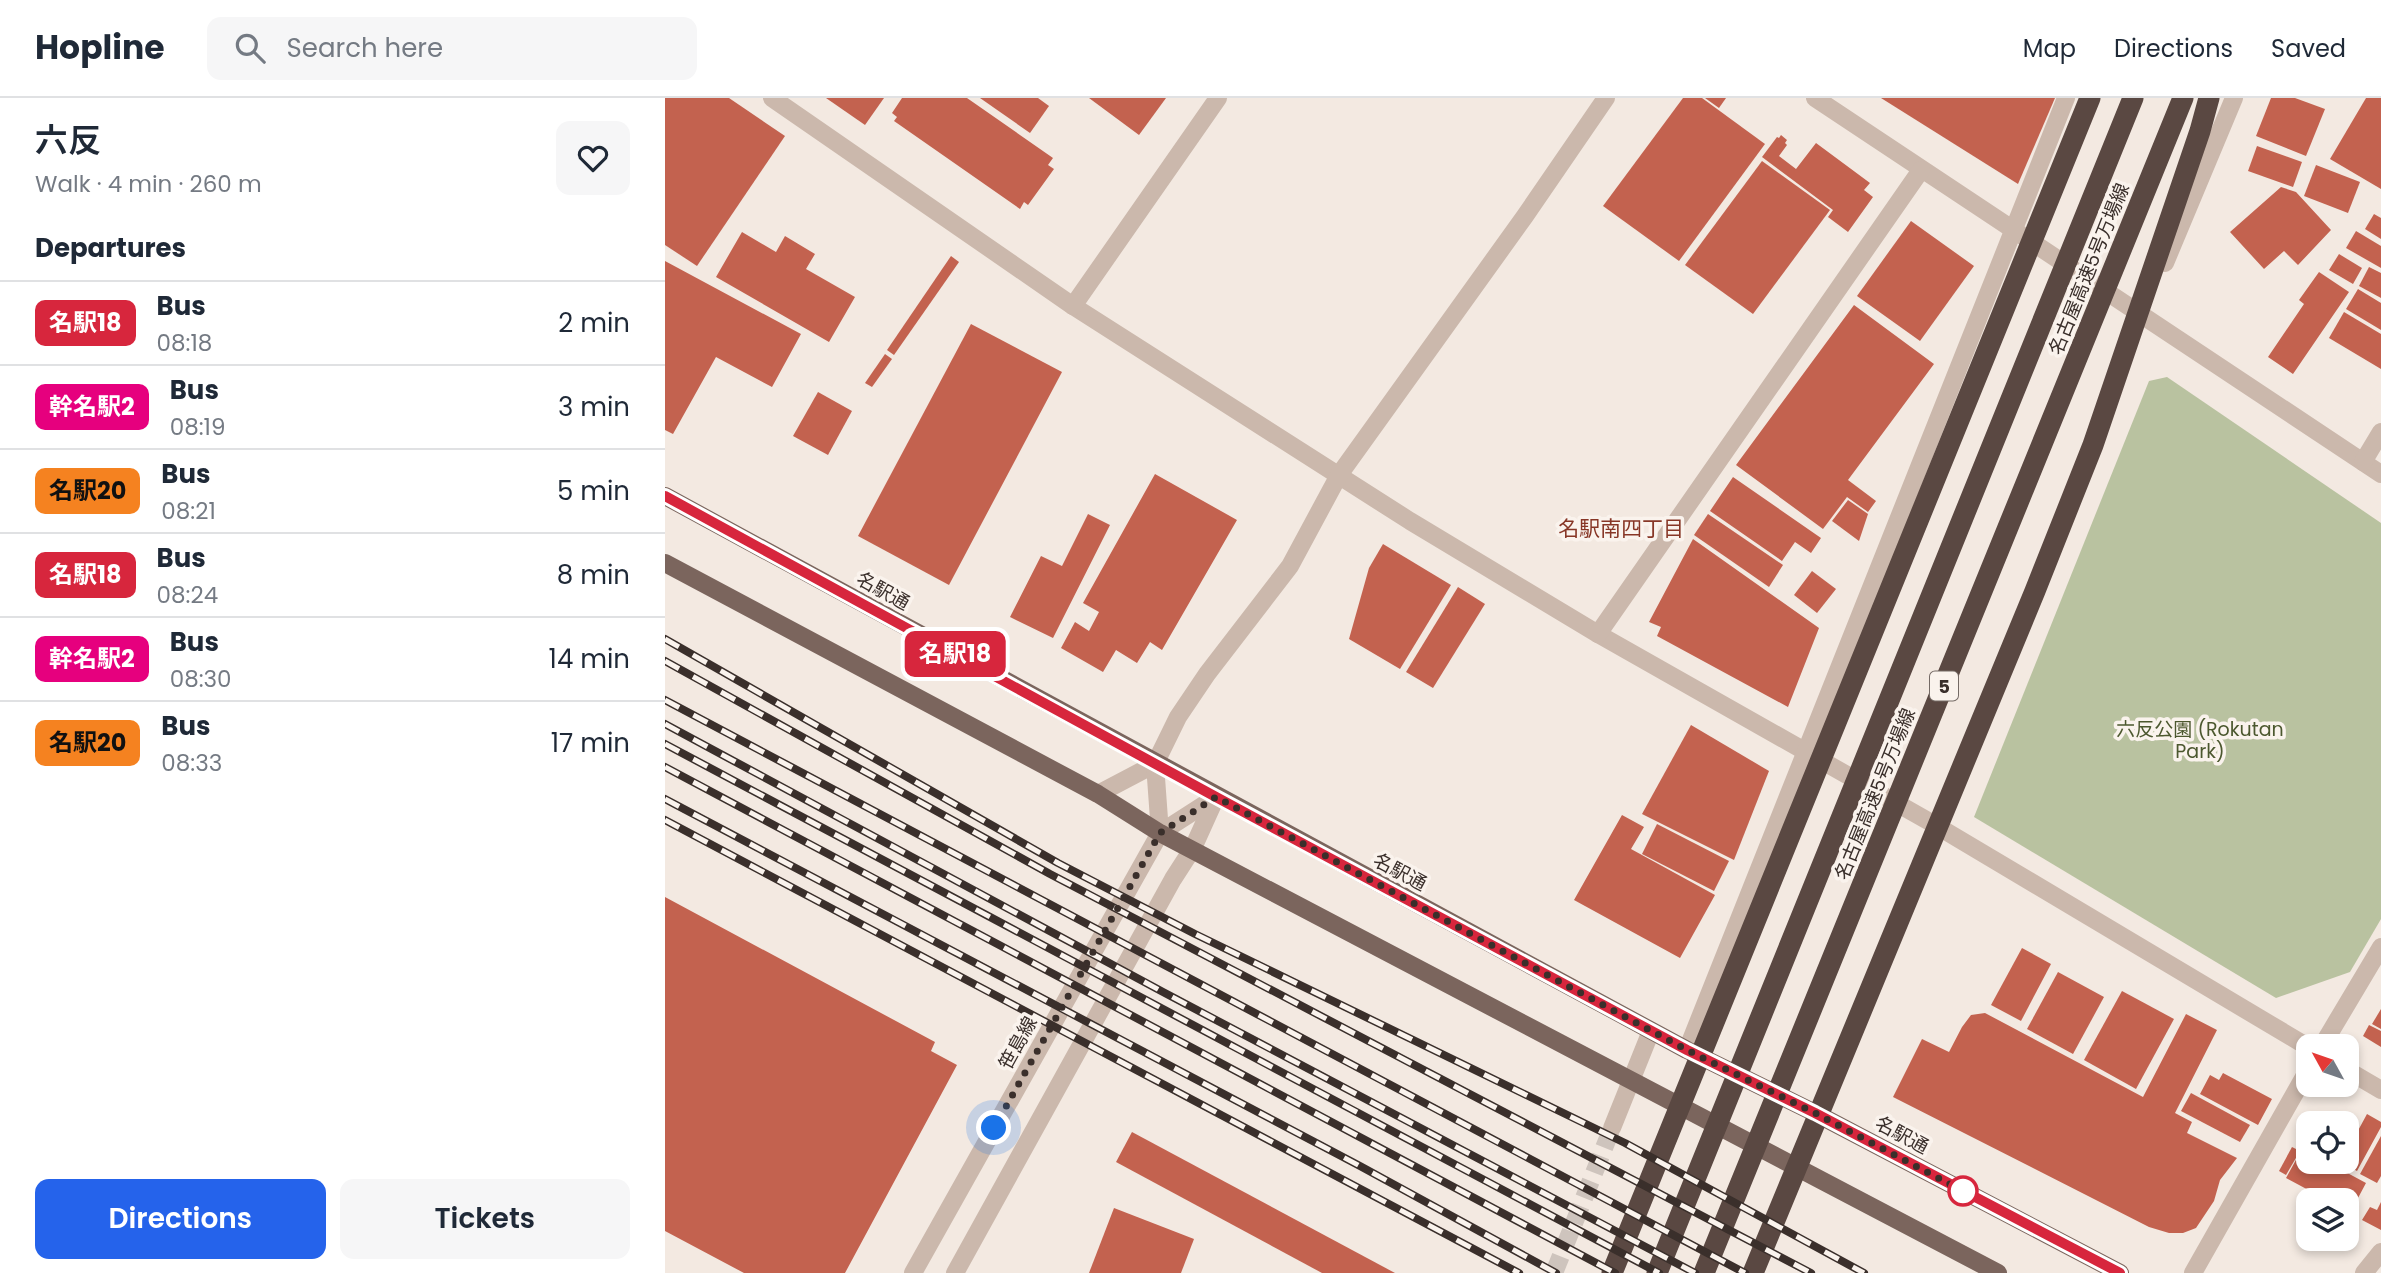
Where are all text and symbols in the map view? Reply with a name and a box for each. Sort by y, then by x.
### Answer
search box [207,17,697,80]
text: Hopline [35,24,165,71]
icon: search [231,29,269,67]
text: Search here [287,30,443,66]
text: Map [2023,32,2076,65]
text: Directions [2114,32,2233,65]
text: Saved [2271,32,2346,65]
text: 六反 [35,117,101,164]
button: heart [556,121,630,195]
text: Walk · 4 min · 260 m [35,168,262,200]
street label: 名古屋高速5号万場線 [2042,179,2136,359]
text: Departures [35,230,186,266]
text: Bus [157,288,206,324]
text: 2 min [558,305,630,341]
text: 名駅18 [49,306,122,339]
text: 08:18 [157,327,212,359]
text: Bus [170,372,219,408]
text: 3 min [558,389,630,425]
text: 幹名駅2 [49,390,135,423]
text: 08:19 [170,411,225,443]
text: Bus [161,456,211,492]
text: 5 min [557,473,630,509]
text: 名駅20 [49,474,126,507]
text: 08:21 [161,495,216,527]
district label: 名駅南四丁目 [1558,514,1684,543]
text: Bus [157,540,206,576]
text: 8 min [557,557,630,593]
text: 名駅18 [49,558,122,591]
street label: 名駅通 [852,565,914,617]
text: 08:24 [157,579,218,611]
text: Bus [170,624,219,660]
line badge: 名駅18 [906,631,1004,677]
text: 名駅18 [919,637,991,670]
text: 14 min [549,641,630,677]
text: 幹名駅2 [49,642,135,675]
text: 08:30 [170,663,232,695]
road number: 5 [1930,672,1958,700]
street label: 名古屋高速5号万場線 [1828,704,1922,884]
text: Bus [161,708,211,744]
park label: 六反公園 (Rokutan Park) [2116,716,2284,765]
text: 17 min [551,725,630,761]
text: 名駅20 [49,726,126,759]
text: 08:33 [161,747,222,779]
street label: 名駅通 [1368,847,1432,897]
street label: 笹島線 [992,1012,1044,1074]
north arrow [2296,1034,2359,1097]
map controls [2296,1034,2359,1251]
your location [976,1110,1011,1145]
street label: 名駅通 [1870,1110,1934,1160]
button: locate [2296,1111,2359,1174]
unlabelled marker [1948,1176,1978,1206]
button: Directions [35,1179,326,1259]
button: Tickets [340,1179,630,1259]
button: layers [2296,1188,2359,1251]

